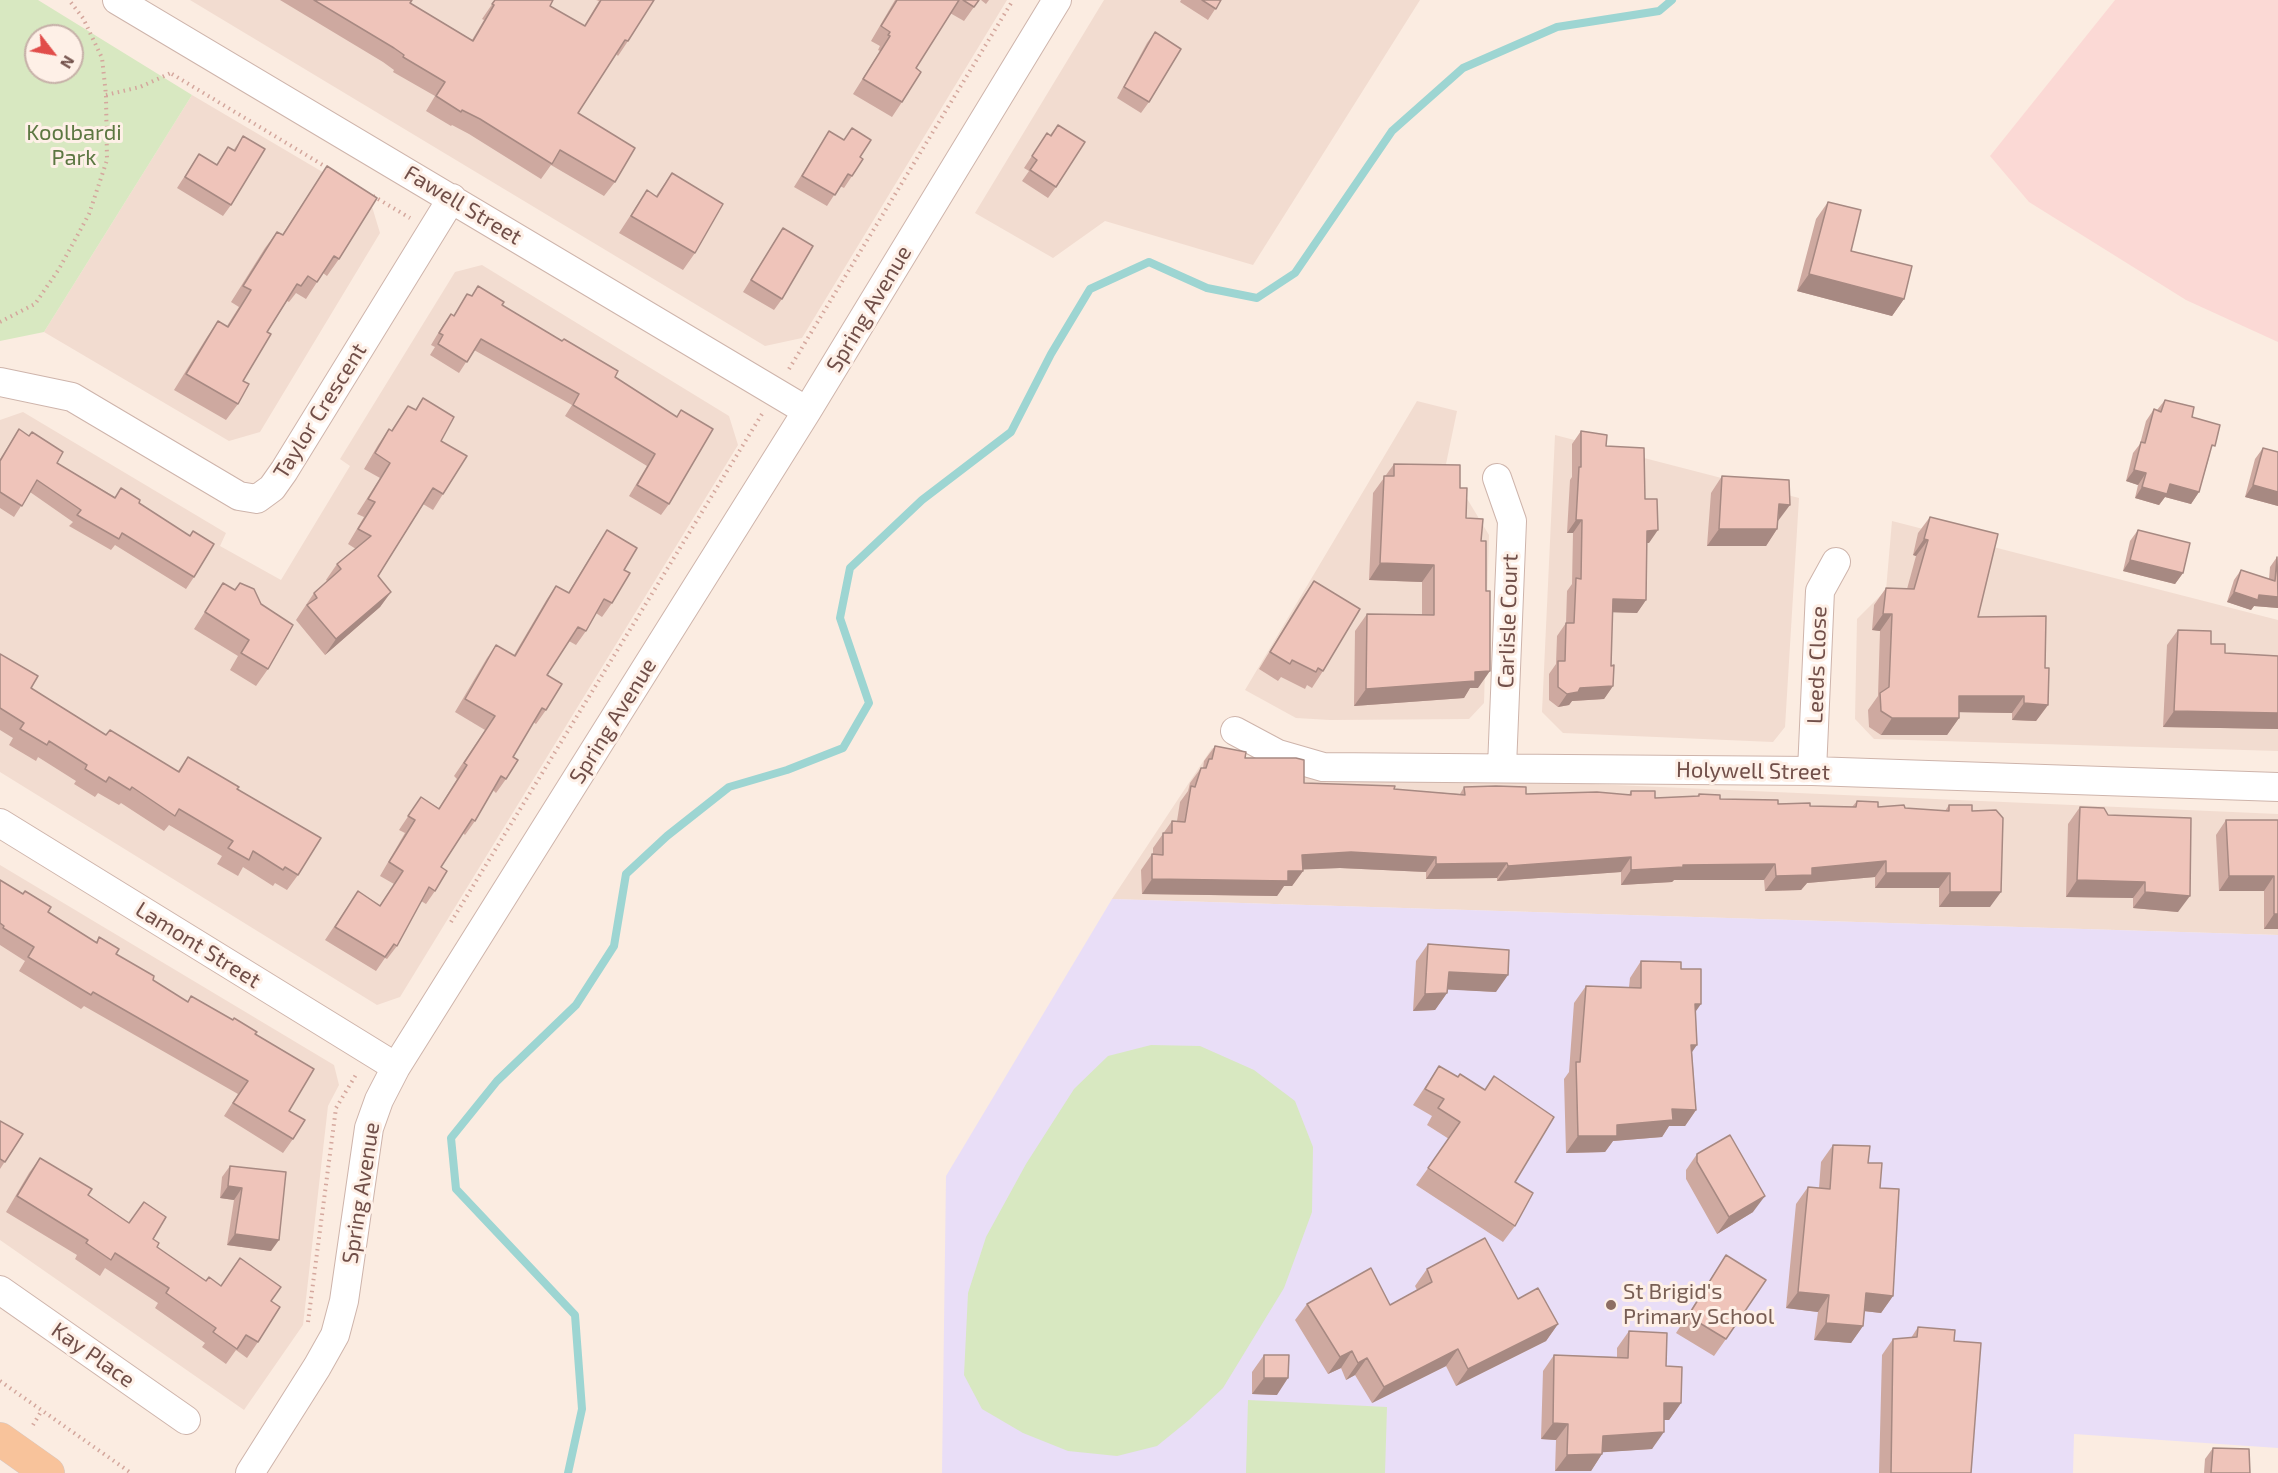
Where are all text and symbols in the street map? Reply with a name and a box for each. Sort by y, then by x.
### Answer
north arrow [24,24,84,84]
text: N [57,53,79,72]
park label: Koolbardi Park [26,120,122,172]
street label: Fawell Street [399,160,527,250]
street label: Spring Avenue [821,241,917,377]
street label: Taylor Crescent [268,338,372,484]
street label: Carlisle Court [1492,553,1524,689]
street label: Leeds Close [1802,606,1832,724]
street label: Spring Avenue [564,653,662,789]
street label: Holywell Street [1676,756,1830,786]
street label: Lamont Street [131,896,265,994]
street label: Spring Avenue [337,1120,385,1266]
place label: St Brigid's Primary School [1623,1279,1774,1330]
marker: St Brigid's Primary School [1604,1298,1618,1312]
street label: Kay Place [46,1317,140,1393]

